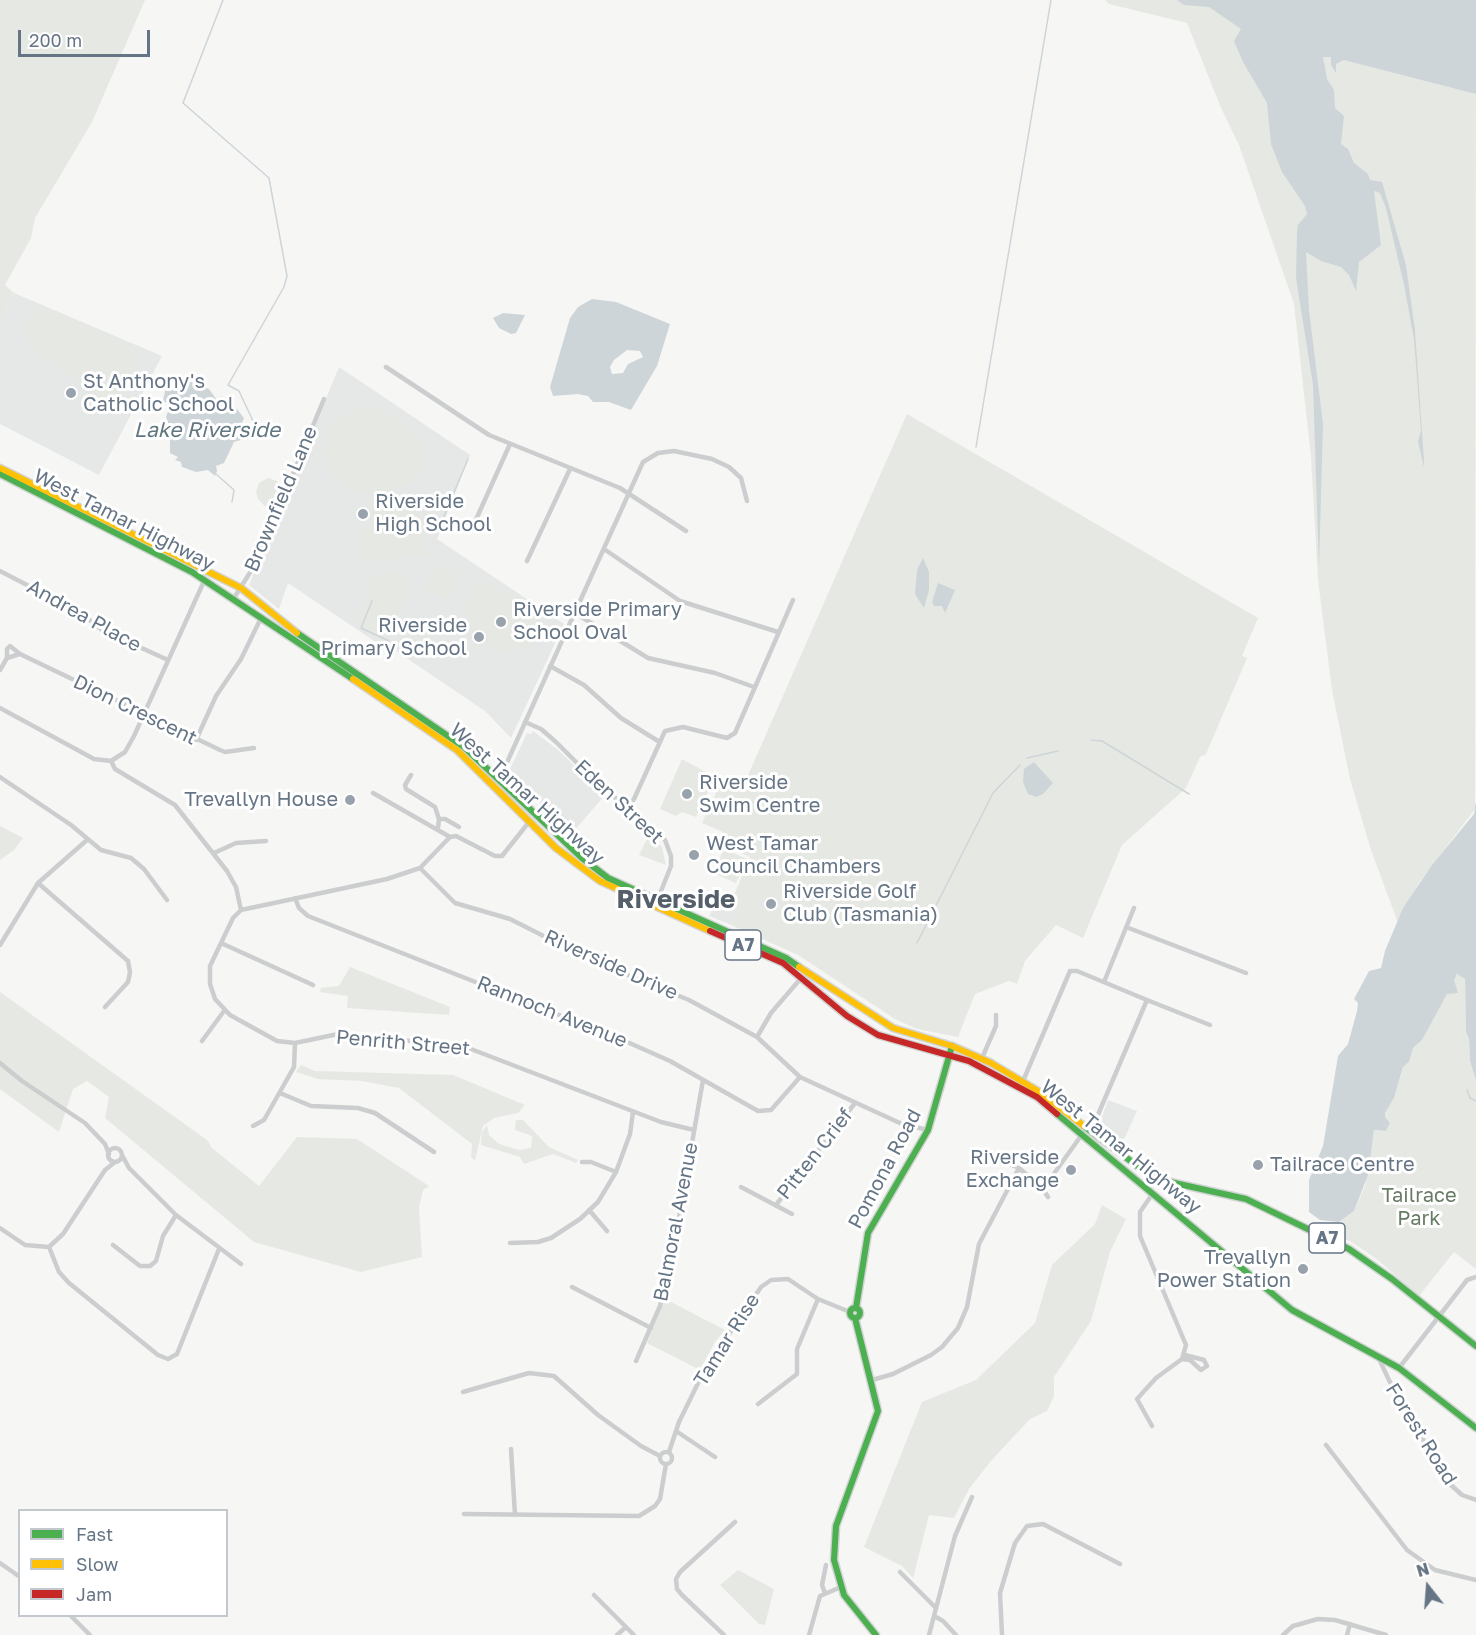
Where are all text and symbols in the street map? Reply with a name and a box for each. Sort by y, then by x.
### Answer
scale bar [21,18,153,56]
text: 200 m [29,29,82,51]
place label: St Anthony's Catholic School [83,370,234,417]
marker: St Anthony's Catholic School [64,386,78,400]
water label: Lake Riverside [134,417,280,443]
street label: Brownfield Lane [240,423,322,575]
street label: West Tamar Highway [29,464,219,576]
place label: Riverside High School [375,490,492,537]
marker: Riverside High School [356,507,370,521]
street label: Andrea Place [23,575,145,657]
place label: Riverside Primary School Oval [513,598,682,645]
place label: Riverside Primary School [321,614,467,661]
marker: Riverside Primary School Oval [494,615,508,629]
marker: Riverside Primary School [472,630,486,644]
street label: Dion Crescent [69,670,201,750]
street label: West Tamar Highway [445,718,609,870]
street label: Eden Street [570,755,668,849]
place label: Riverside Swim Centre [699,771,820,818]
marker: Riverside Swim Centre [680,787,694,801]
place label: Trevallyn House [184,788,338,812]
marker: Trevallyn House [343,793,357,807]
place label: West Tamar Council Chambers [706,832,881,879]
marker: West Tamar Council Chambers [687,848,701,862]
place label: Riverside Golf Club (Tasmania) [783,880,938,927]
district label: Riverside [617,884,735,916]
marker: Riverside Golf Club (Tasmania) [764,897,778,911]
street label: Riverside Drive [541,925,681,1005]
road number: A7 [725,930,761,960]
street label: Rannoch Avenue [473,971,631,1053]
street label: Penrith Street [335,1025,471,1061]
street label: West Tamar Highway [1036,1075,1206,1219]
street label: Pitten Crief [772,1104,858,1204]
street label: Pomona Road [843,1105,927,1233]
street label: Balmoral Avenue [649,1140,703,1304]
place label: Riverside Exchange [966,1146,1059,1193]
place label: Tailrace Centre [1270,1153,1415,1177]
marker: Tailrace Centre [1251,1158,1265,1172]
marker: Riverside Exchange [1064,1163,1078,1177]
park label: Tailrace Park [1381,1184,1457,1231]
road number: A7 [1309,1223,1345,1253]
place label: Trevallyn Power Station [1157,1246,1291,1293]
marker: Trevallyn Power Station [1296,1262,1310,1276]
street label: Tamar Rise [689,1289,765,1391]
street label: Forest Road [1380,1379,1462,1489]
legend [18,1509,228,1617]
text: Fast [76,1523,113,1545]
text: Slow [76,1553,118,1575]
north arrow [1398,1557,1458,1617]
text: N [1414,1558,1431,1581]
text: Jam [76,1583,112,1605]

